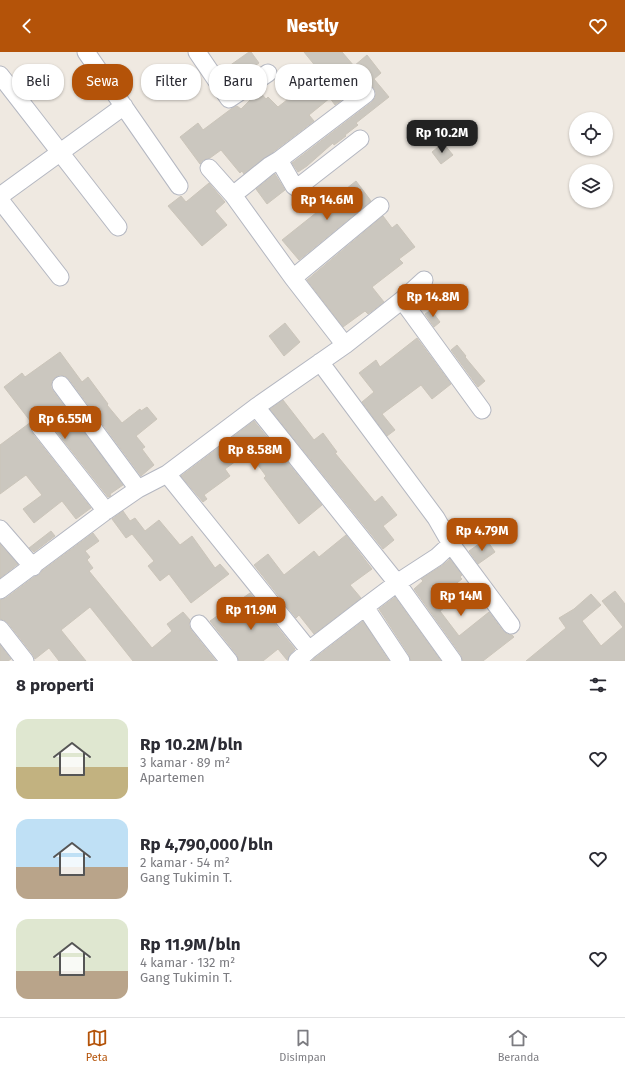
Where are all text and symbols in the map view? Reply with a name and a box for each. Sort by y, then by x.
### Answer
icon: back [16,15,38,37]
text: Nestly [286,15,339,37]
icon: heart [587,15,609,37]
chip: Beli [12,64,64,100]
chip: Sewa [72,64,133,100]
chip: Filter [141,64,201,100]
chip: Baru [209,64,267,100]
chip: Apartemen [275,64,372,100]
map controls [569,112,613,208]
button: locate [569,112,613,156]
pin: Rp 10.2M [401,120,483,154]
text: Rp 10.2M [416,125,468,140]
button: layers [569,164,613,208]
pin: Rp 14.6M [286,187,368,221]
text: Rp 14.6M [301,192,353,207]
pin: Rp 14.8M [392,284,474,318]
text: Rp 14.8M [406,289,460,304]
pin: Rp 6.55M [24,406,106,440]
text: Rp 6.55M [38,411,92,426]
pin: Rp 8.58M [214,437,296,471]
text: Rp 8.58M [228,442,282,457]
pin: Rp 4.79M [441,518,523,552]
text: Rp 4.79M [456,523,508,538]
pin: Rp 14M [428,583,494,617]
text: Rp 14M [440,588,482,603]
pin: Rp 11.9M [210,597,292,631]
text: Rp 11.9M [225,602,277,617]
icon: filters [587,674,609,696]
text: 8 properti [16,675,94,696]
text: Rp 10.2M/bln [140,734,243,755]
icon: home [48,735,96,783]
icon: heart [587,748,609,770]
text: 3 kamar · 89 m² [140,755,230,770]
text: Apartemen [140,770,205,785]
text: Rp 4,790,000/bln [140,834,273,855]
icon: home [48,835,96,883]
icon: heart [587,848,609,870]
text: 2 kamar · 54 m² [140,855,230,870]
text: Gang Tukimin T. [140,870,232,885]
text: Rp 11.9M/bln [140,934,241,955]
icon: home [48,935,96,983]
icon: heart [587,948,609,970]
text: 4 kamar · 132 m² [140,955,235,970]
text: Gang Tukimin T. [140,970,232,985]
tab: Peta [86,1027,108,1064]
tab: Disimpan [279,1027,326,1064]
tab: Beranda [498,1027,539,1064]

